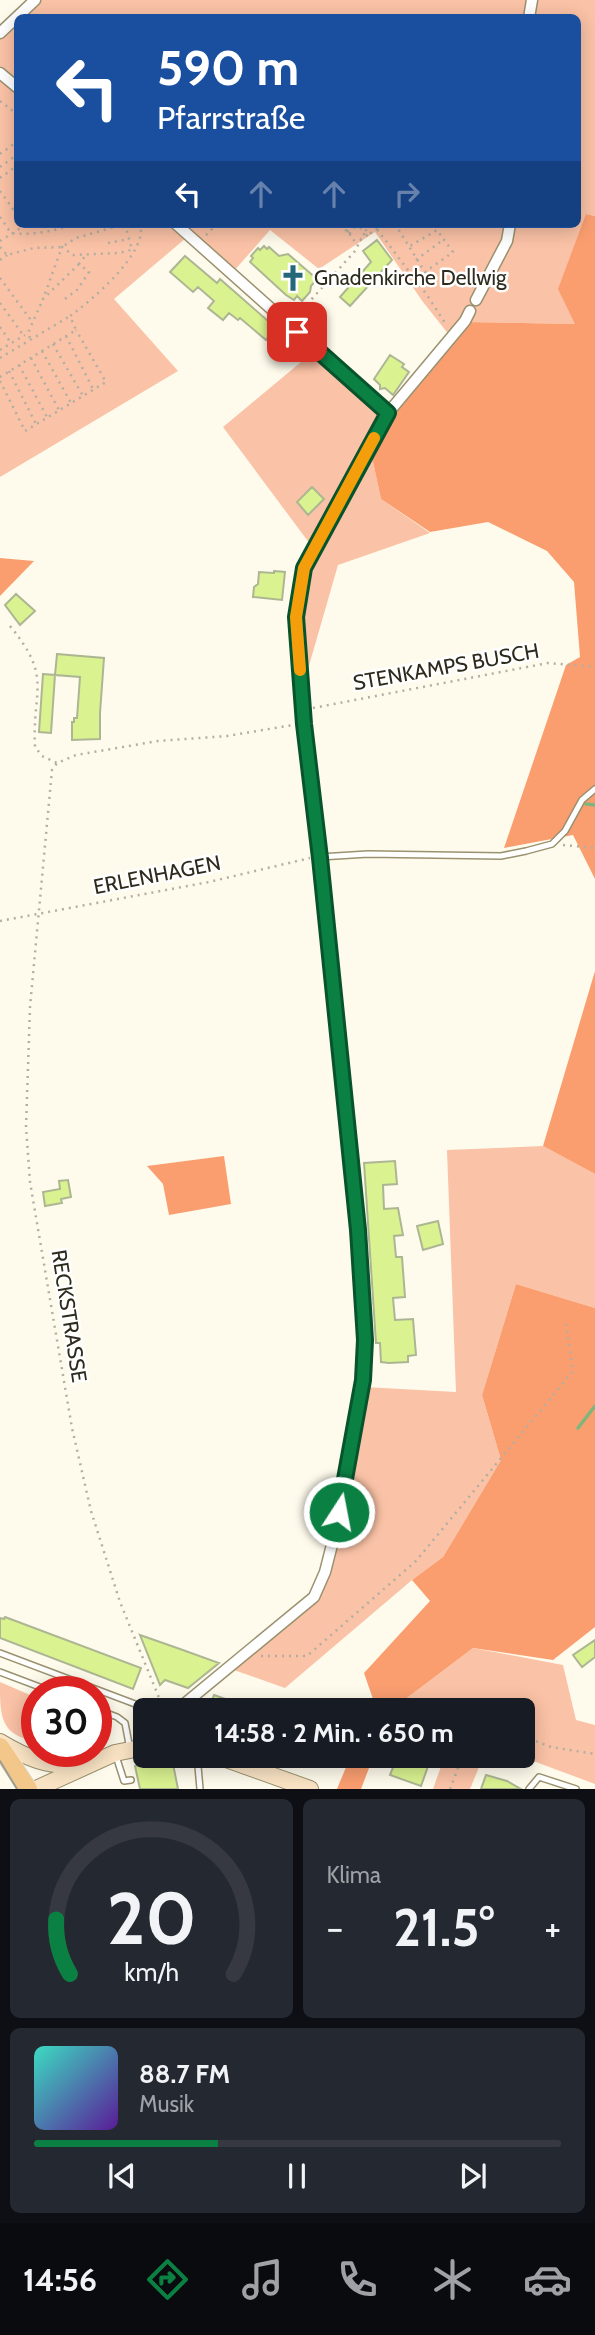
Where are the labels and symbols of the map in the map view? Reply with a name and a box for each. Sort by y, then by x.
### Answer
church icon: Gnadenkirche Dellwig [278,263,308,293]
place label: Gnadenkirche Dellwig [314,265,507,290]
pin [267,302,327,362]
street label: STENKAMPS BUSCH [351,638,541,695]
street label: ERLENHAGEN [91,850,223,899]
street label: RECKSTRASSE [47,1248,92,1384]
position arrow [302,1475,376,1549]
speed limit sign: 30 [21,1676,112,1767]

